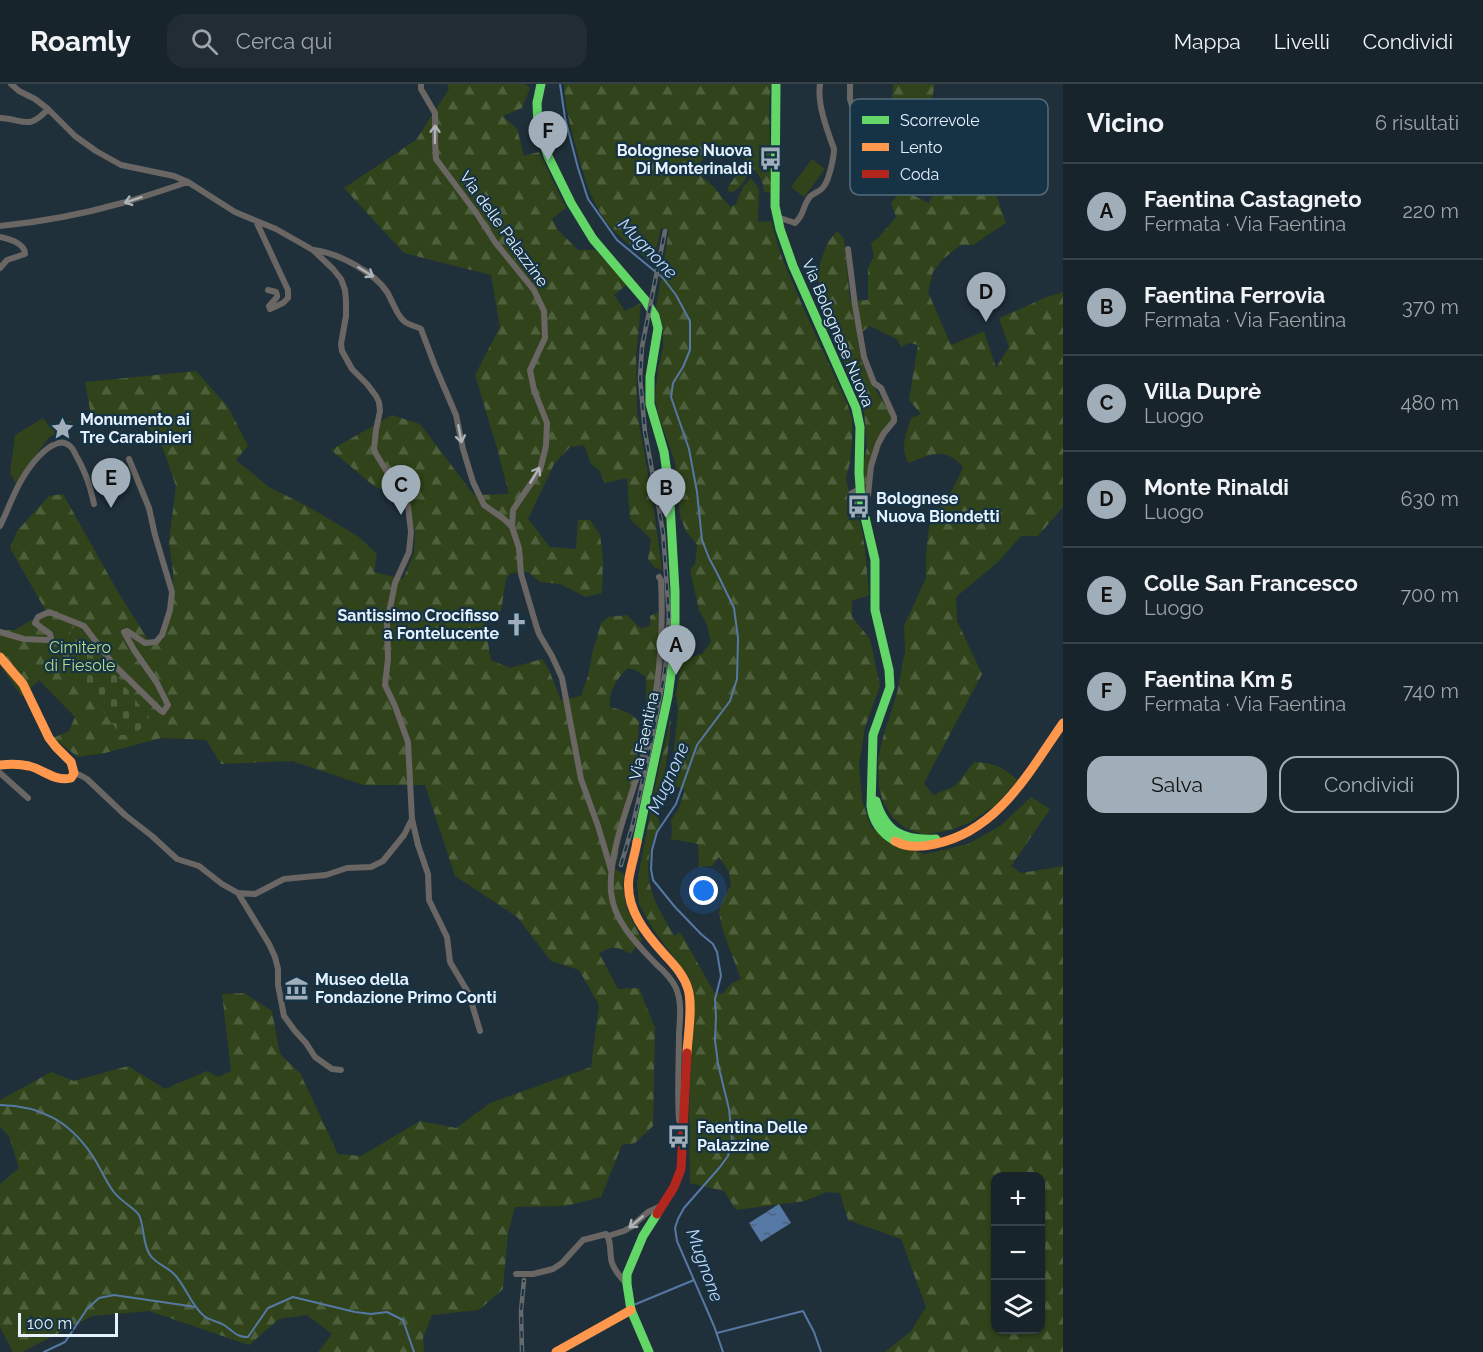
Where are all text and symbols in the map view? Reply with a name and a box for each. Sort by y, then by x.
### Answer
search box [167,14,587,68]
text: Roamly [30,25,131,58]
icon: search [188,25,221,58]
text: Cerca qui [236,28,332,54]
text: Mappa [1174,29,1241,54]
text: Livelli [1274,29,1330,54]
text: Condividi [1363,29,1453,54]
legend [850,99,1048,195]
text: Vicino [1087,108,1164,138]
text: Scorrevole [900,111,980,130]
text: 6 risultati [1375,111,1459,135]
pin: F [528,112,568,161]
one-way arrow [429,125,441,144]
text: Lento [900,138,943,157]
place label: Bolognese Nuova Di Monterinaldi [617,141,752,178]
bus stop icon: Bolognese Nuova Di Monterinaldi [757,146,783,172]
text: Coda [900,165,939,184]
street label: Via delle Palazzine [456,167,552,291]
text: Faentina Castagneto [1144,186,1362,212]
one-way arrow [124,195,143,206]
text: A [1100,199,1113,223]
text: 220 m [1402,199,1459,223]
text: Fermata · Via Faentina [1144,212,1346,236]
water label: Mugnone [614,213,682,283]
street label: Via Bolognese Nuova [798,256,878,410]
one-way arrow [357,267,374,279]
pin: D [966,272,1006,322]
text: Faentina Ferrovia [1144,282,1325,308]
text: B [1100,295,1113,319]
text: 370 m [1402,295,1459,319]
text: Fermata · Via Faentina [1144,308,1346,332]
text: Villa Duprè [1144,378,1261,404]
text: C [1100,391,1113,415]
text: 480 m [1401,391,1459,415]
text: Luogo [1144,404,1204,428]
place label: Monumento ai Tre Carabinieri [80,410,192,447]
place icon: Monumento ai Tre Carabinieri [49,415,75,441]
one-way arrow [455,424,466,444]
pin: E [92,458,130,508]
pin: C [382,466,420,515]
one-way arrow [530,467,542,484]
pin: B [646,468,686,518]
text: Monte Rinaldi [1144,474,1289,500]
text: D [1099,487,1114,511]
text: 630 m [1401,487,1459,511]
place label: Bolognese Nuova Biondetti [876,489,1000,526]
bus stop icon: Bolognese Nuova Biondetti [845,494,871,520]
text: Luogo [1144,500,1204,524]
text: Colle San Francesco [1144,570,1358,596]
text: E [1100,583,1113,607]
text: 700 m [1400,583,1459,607]
text: Luogo [1144,596,1204,620]
place label: Santissimo Crocifisso a Fontelucente [337,606,499,643]
church icon: Santissimo Crocifisso a Fontelucente [504,611,530,637]
pin: A [656,626,696,675]
park label: Cimitero di Fiesole [45,638,115,675]
text: Faentina Km 5 [1144,666,1293,692]
text: F [1101,679,1112,703]
text: 740 m [1403,679,1459,703]
street label: Via Faentina [625,690,663,782]
text: Fermata · Via Faentina [1144,692,1346,716]
water label: Mugnone [643,739,693,817]
button: Salva [1087,756,1267,813]
button: Condividi [1279,756,1459,813]
your location [689,876,718,905]
place label: Museo della Fondazione Primo Conti [315,970,496,1007]
museum icon: Museo della Fondazione Primo Conti [284,975,310,1001]
place label: Faentina Delle Palazzine [697,1118,808,1155]
bus stop icon: Faentina Delle Palazzine [666,1123,692,1149]
map controls [991,1172,1045,1334]
button: + [991,1172,1045,1226]
one-way arrow [628,1216,644,1229]
water label: Mugnone [682,1226,728,1305]
button: − [991,1226,1045,1280]
button: layers [991,1280,1045,1334]
scale bar [18,1310,118,1338]
text: 100 m [27,1314,72,1333]

